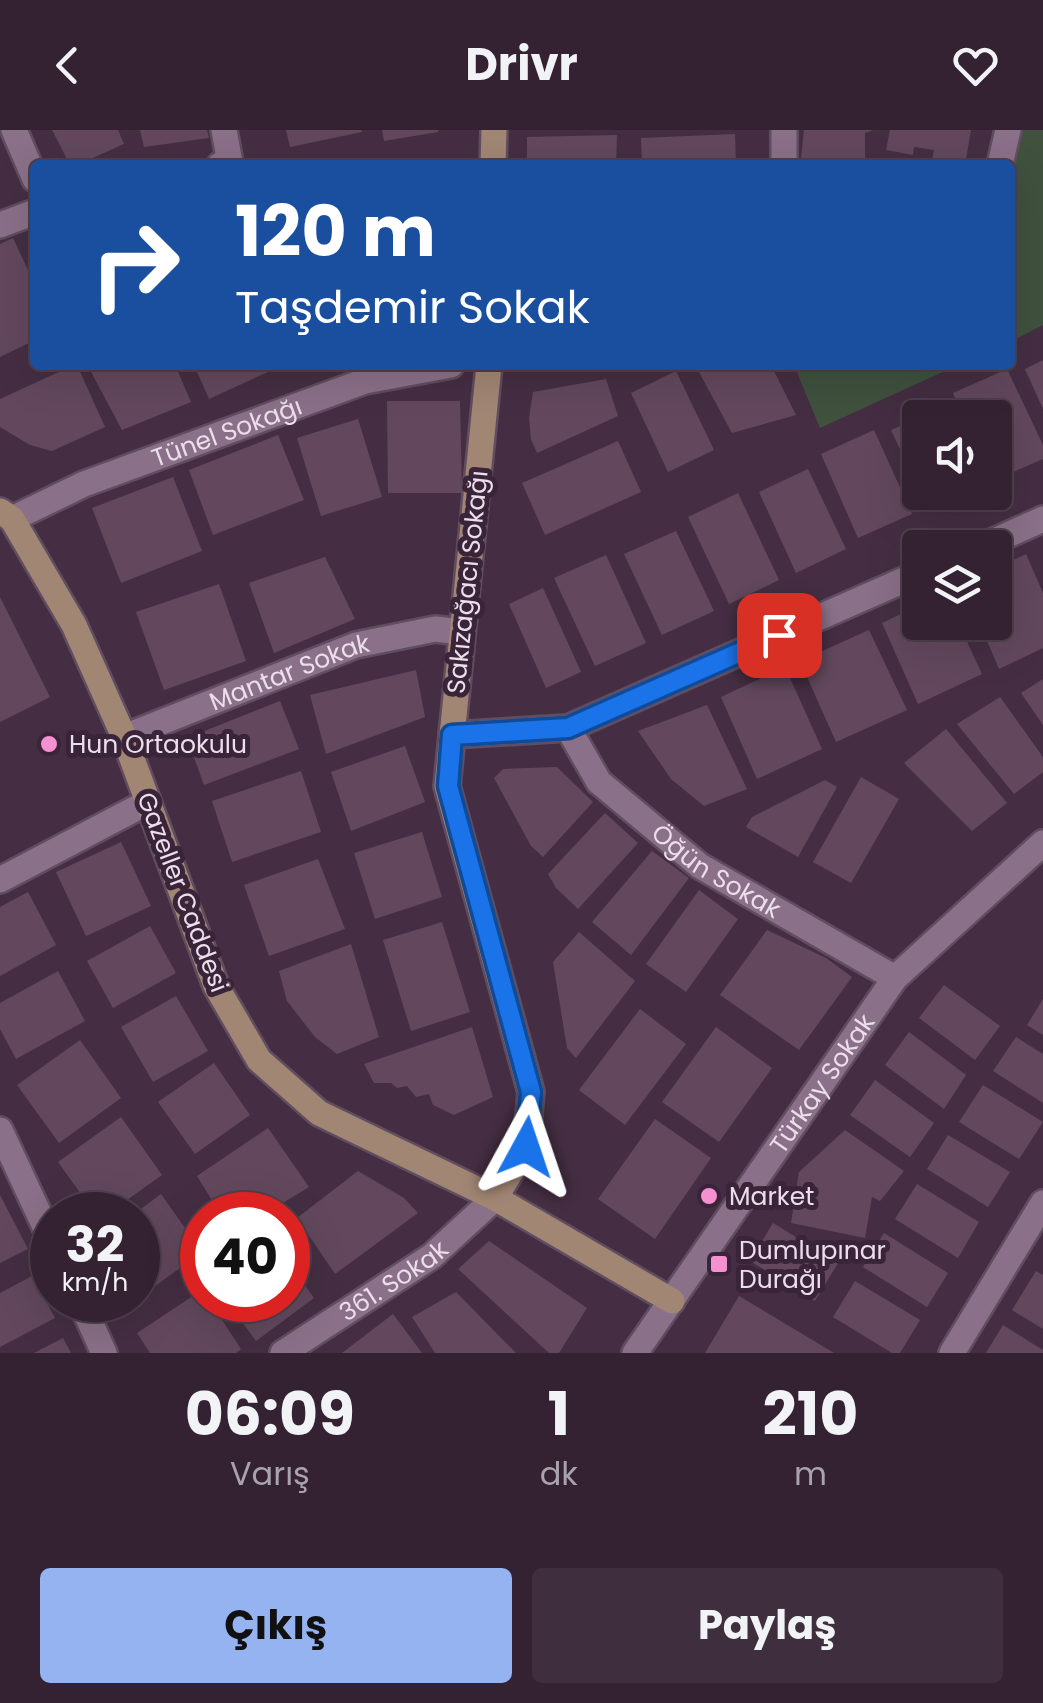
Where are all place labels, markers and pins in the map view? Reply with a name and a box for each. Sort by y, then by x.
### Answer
pin [737,593,822,678]
place label: Hun Ortaokulu [69,727,247,762]
marker: Hun Ortaokulu [38,733,60,755]
place label: Market [729,1179,814,1214]
marker: Market [698,1185,720,1207]
place label: Dumlupınar Durağı [739,1233,886,1297]
marker: Dumlupınar Durağı [708,1253,730,1275]

